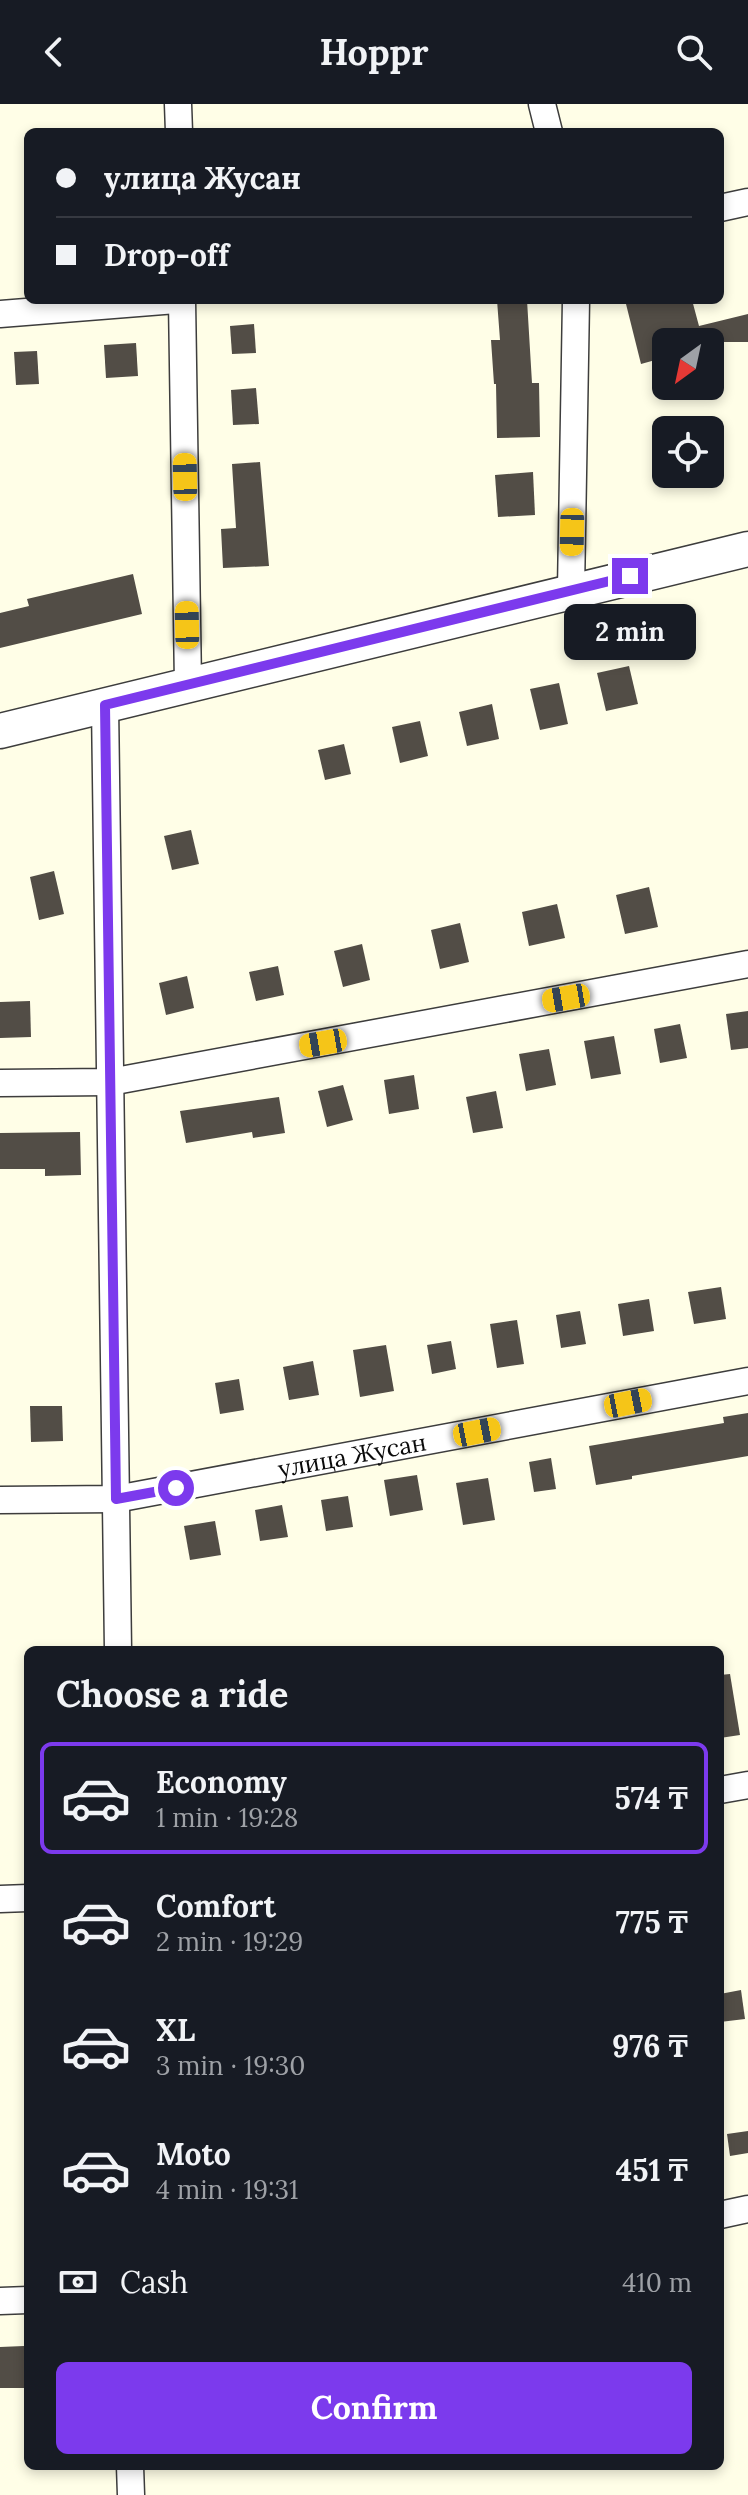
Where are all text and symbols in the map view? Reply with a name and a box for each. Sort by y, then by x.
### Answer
text: Hoppr [319,29,429,75]
icon: back [32,30,76,74]
icon: search [672,30,716,74]
text: улица Жусан [104,159,301,197]
text: Drop-off [104,236,229,274]
north arrow [652,328,724,400]
map controls [652,328,724,488]
button: locate [652,416,724,488]
car [173,453,197,501]
car [560,508,584,556]
route end [612,558,648,594]
car [175,601,199,649]
callout: 2 min [564,604,696,660]
text: 2 min [595,615,665,648]
car [540,982,592,1014]
car [297,1027,349,1059]
car [602,1387,654,1419]
car [451,1416,503,1448]
street label: улица Жусан [275,1426,429,1484]
route start [158,1470,194,1506]
text: Choose a ride [56,1671,288,1717]
icon: car [60,1762,132,1834]
text: Economy [156,1763,287,1801]
text: 574 ₸ [615,1779,688,1817]
text: 1 min · 19:28 [156,1801,298,1834]
icon: car [60,1886,132,1958]
text: Comfort [156,1887,276,1925]
text: 775 ₸ [616,1903,688,1941]
text: 2 min · 19:29 [156,1925,303,1958]
icon: car [60,2010,132,2082]
text: XL [156,2011,195,2049]
text: 976 ₸ [612,2027,688,2065]
text: 3 min · 19:30 [156,2049,305,2082]
icon: car [60,2134,132,2206]
text: Moto [156,2135,231,2173]
text: 451 ₸ [616,2151,688,2189]
text: 4 min · 19:31 [156,2173,298,2206]
icon: cash [56,2260,100,2304]
text: Cash [120,2263,188,2301]
text: 410 m [622,2266,692,2299]
button: Confirm [56,2362,692,2454]

